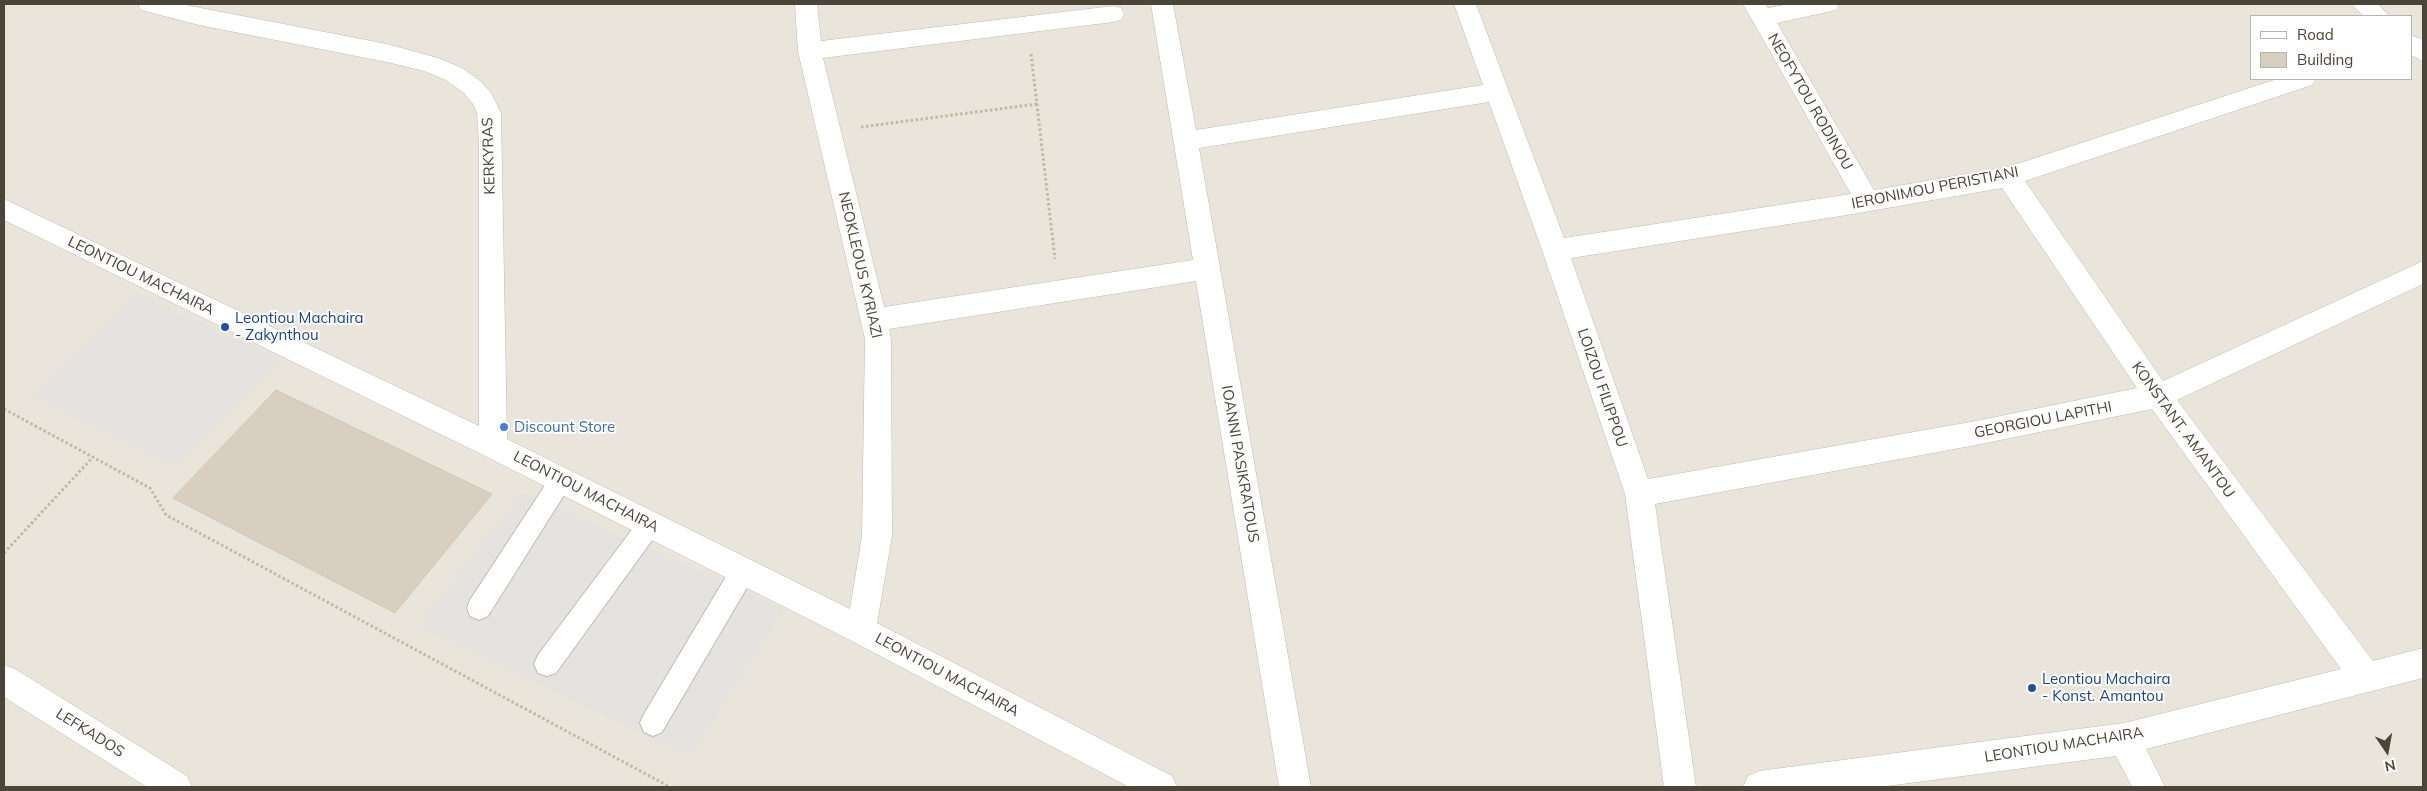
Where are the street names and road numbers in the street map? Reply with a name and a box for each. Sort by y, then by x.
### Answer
street label: NEOFYTOU RODINOU [1764,30,1856,174]
street label: KERKYRAS [479,117,499,195]
street label: IERONIMOU PERISTIANI [1850,163,2020,213]
street label: NEOKLEOUS KYRIAZI [834,190,886,340]
street label: LEONTIOU MACHAIRA [65,233,217,319]
street label: LOIZOU FILIPPOU [1573,326,1631,450]
street label: KONSTANT. AMANTOU [2128,359,2238,501]
street label: IOANNI PASIKRATOUS [1217,384,1263,544]
street label: GEORGIOU LAPITHI [1973,398,2113,442]
street label: LEONTIOU MACHAIRA [510,447,662,537]
street label: LEONTIOU MACHAIRA [872,629,1022,721]
street label: LEFKADOS [52,705,128,761]
street label: LEONTIOU MACHAIRA [1983,724,2145,766]

